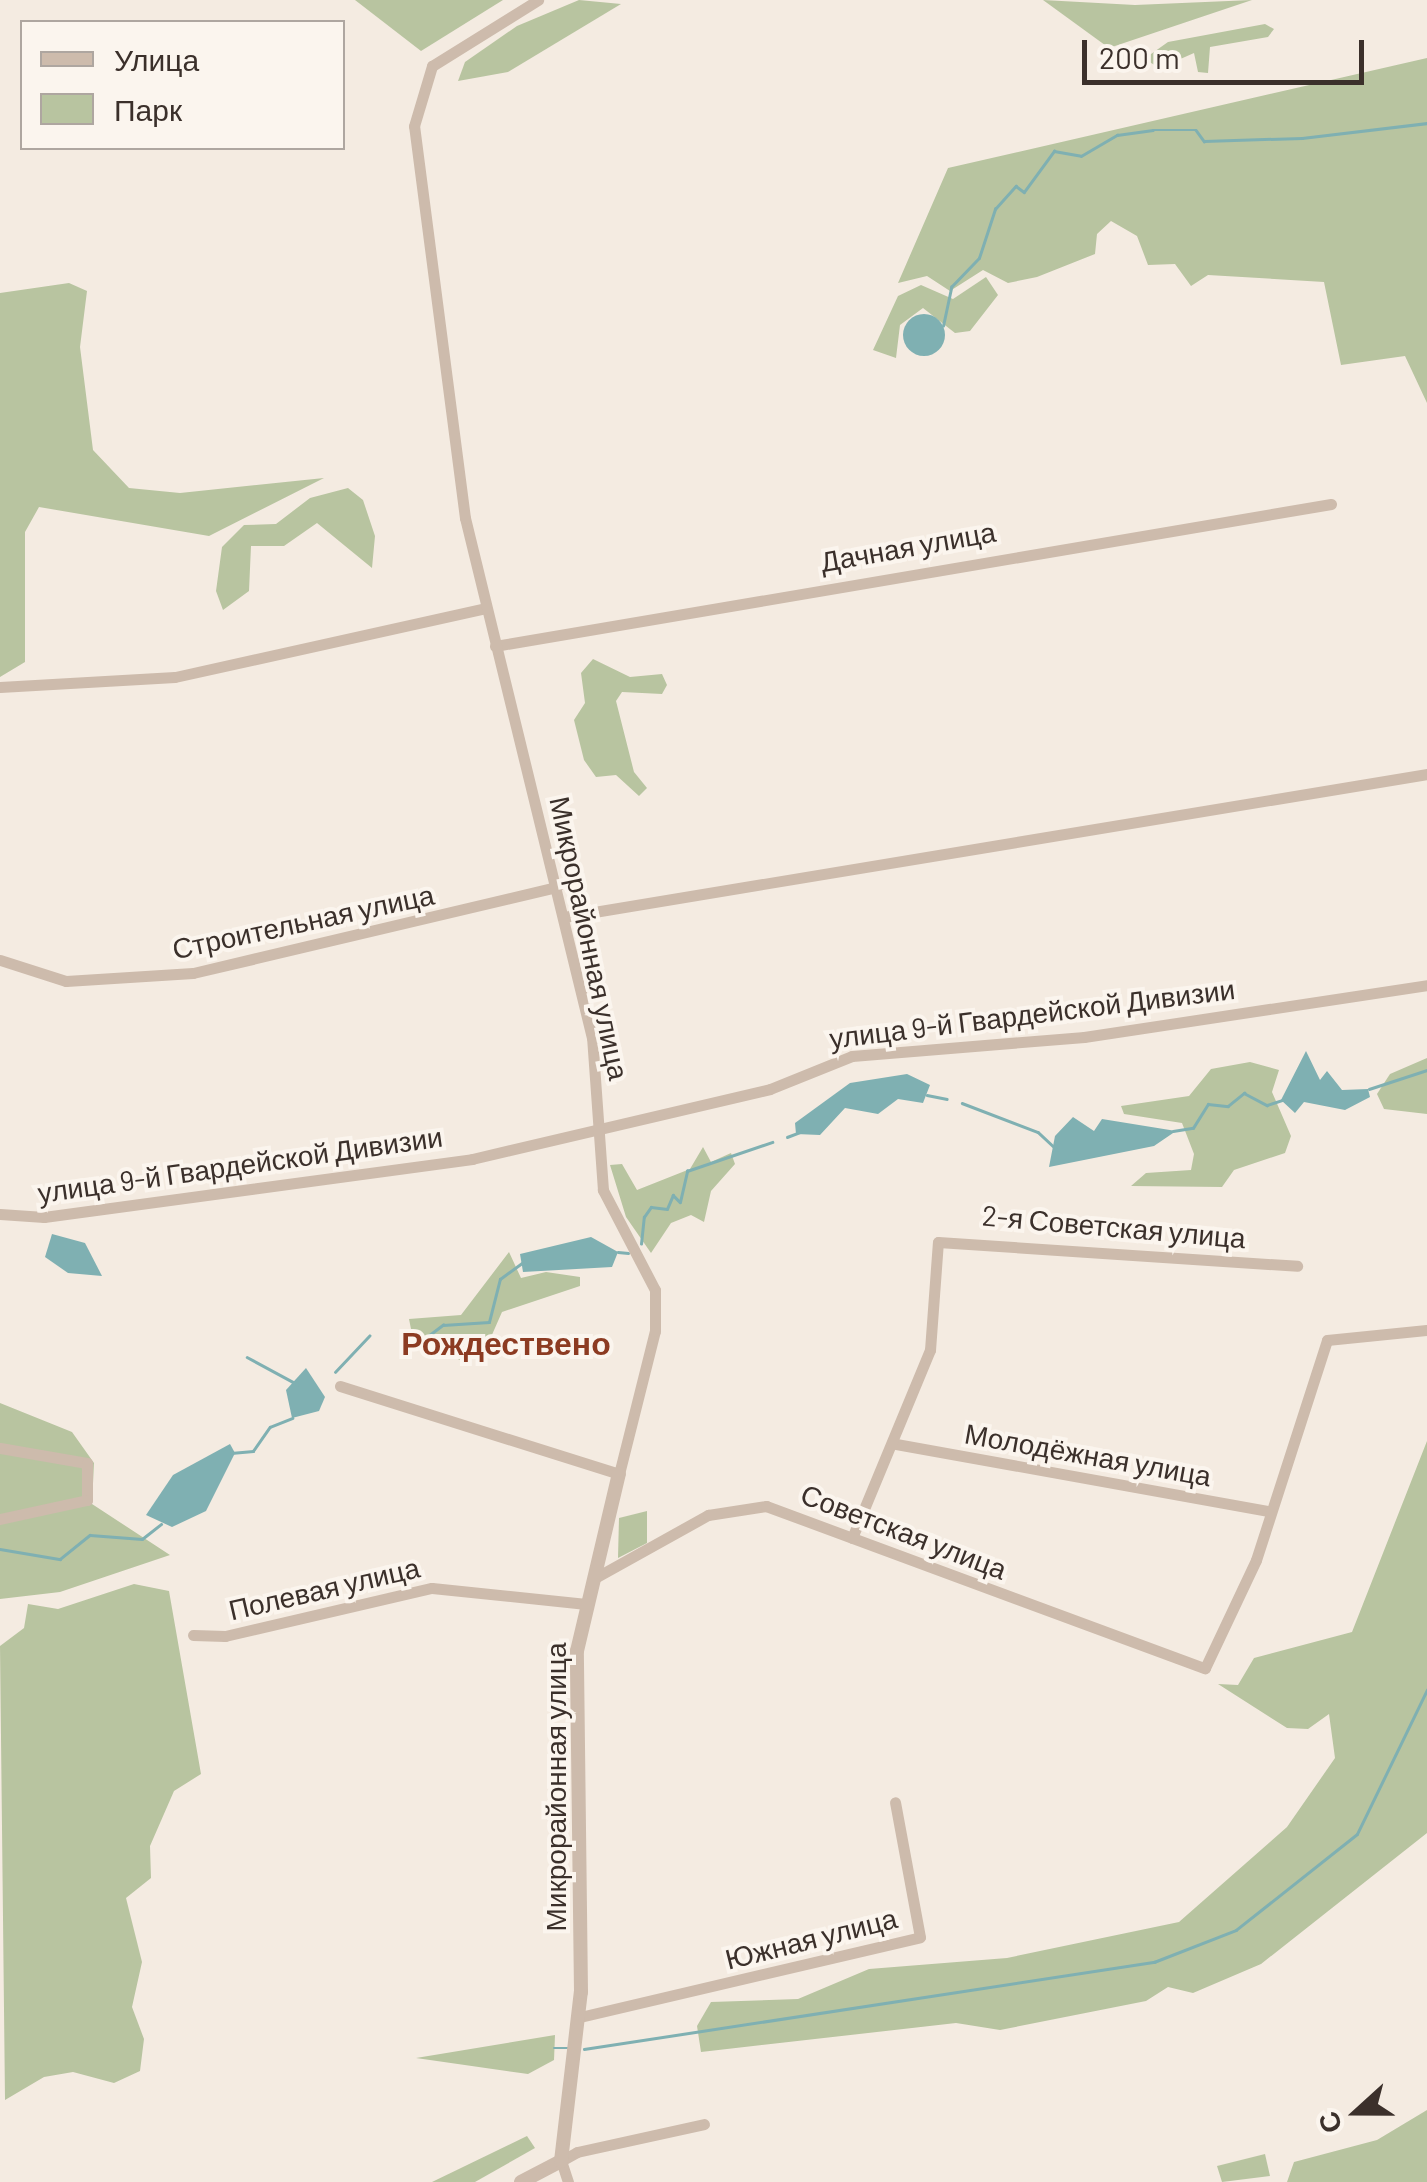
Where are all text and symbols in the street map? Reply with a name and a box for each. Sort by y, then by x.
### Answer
legend [20,20,345,150]
scale bar [1087,20,1370,82]
text: 200 m [1099,39,1180,75]
text: Улица [114,41,199,77]
text: Парк [114,91,182,127]
street label: Дачная улица [818,514,998,578]
street label: Микрорайонная улица [544,793,636,1083]
street label: Строительная улица [169,877,437,965]
street label: улица 9-й Гвардейской Дивизии [827,971,1237,1055]
street label: улица 9-й Гвардейской Дивизии [36,1119,444,1209]
street label: 2-я Советская улица [981,1198,1247,1254]
district label: Рождествено [401,1323,611,1361]
street label: Молодёжная улица [962,1416,1214,1492]
street label: Советская улица [796,1476,1012,1586]
street label: Полевая улица [225,1550,423,1626]
street label: Микрорайонная улица [538,1643,572,1931]
street label: Южная улица [722,1900,900,1976]
north arrow [1307,2062,1407,2162]
text: С [1309,2107,1348,2138]

